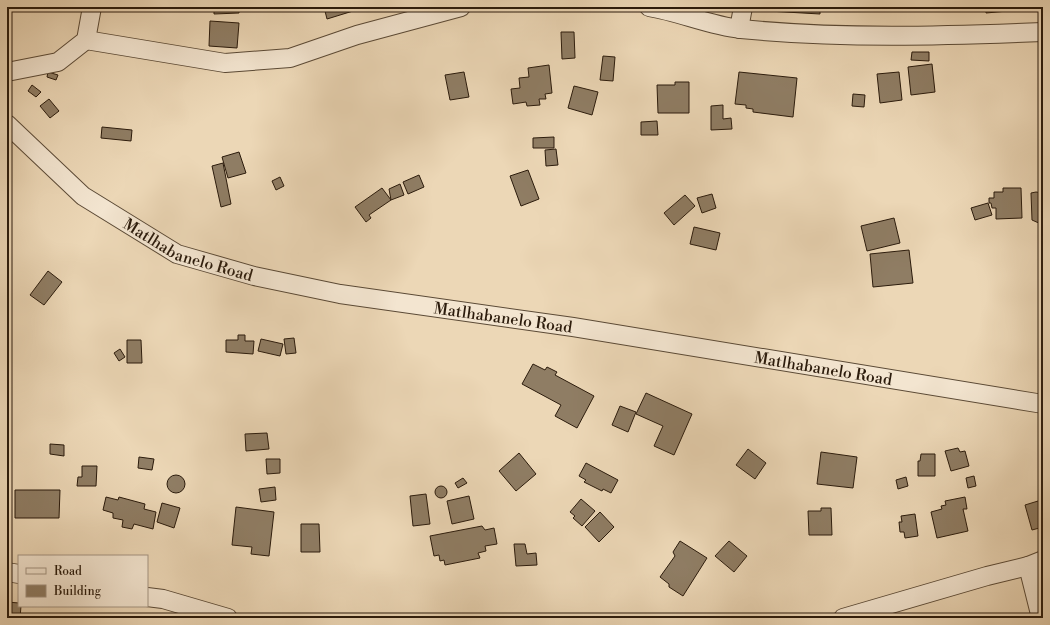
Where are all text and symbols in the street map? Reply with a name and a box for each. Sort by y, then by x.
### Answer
street label: Matlhabanelo Road [119,214,255,286]
street label: Matlhabanelo Road [433,298,574,338]
street label: Matlhabanelo Road [753,348,894,390]
legend [18,555,148,607]
text: Road [54,564,82,579]
text: Building [53,584,102,599]

